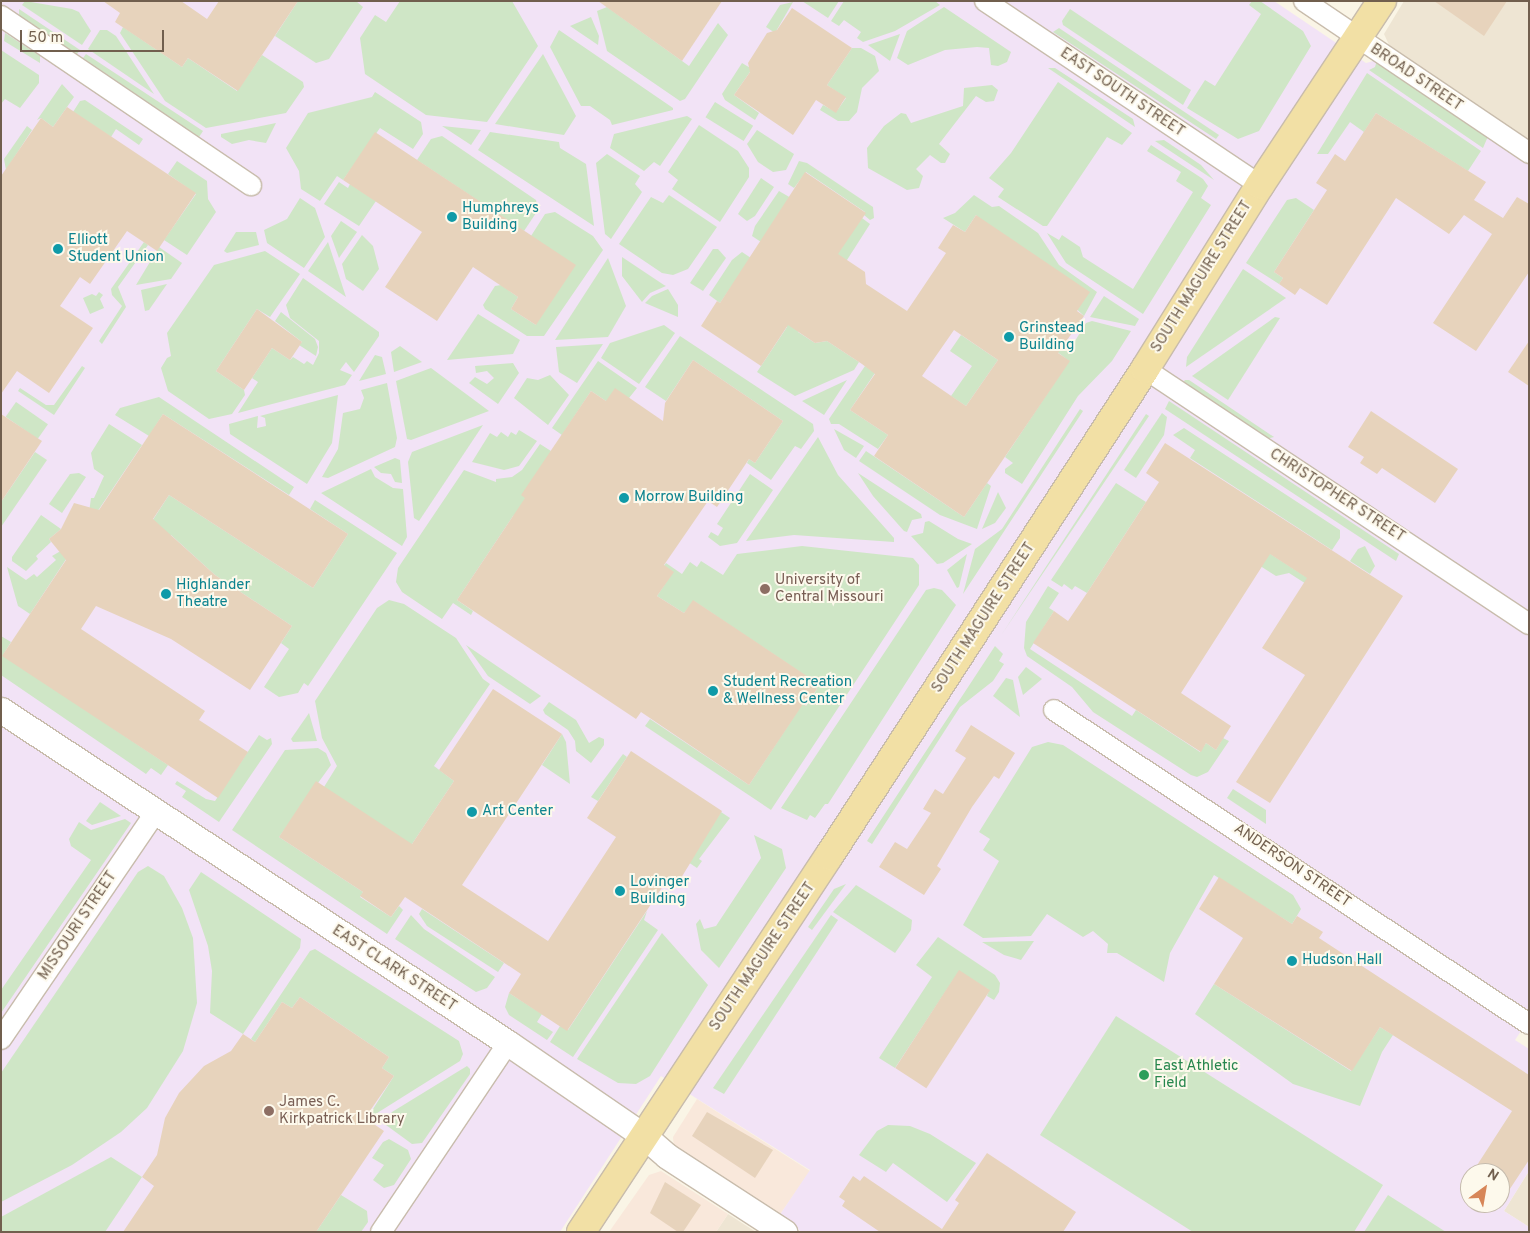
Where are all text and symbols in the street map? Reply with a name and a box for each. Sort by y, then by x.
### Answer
scale bar [22,20,166,52]
text: 50 m [28,29,63,48]
street label: BROAD STREET [1366,40,1466,116]
street label: EAST SOUTH STREET [1056,44,1188,142]
street label: SOUTH MAGUIRE STREET [1148,198,1256,356]
place label: Humphreys Building [462,199,539,234]
marker: Humphreys Building [446,211,458,223]
place label: Elliott Student Union [68,231,164,266]
marker: Elliott Student Union [52,243,64,255]
place label: Grinstead Building [1019,319,1084,354]
marker: Grinstead Building [1003,331,1015,343]
street label: CHRISTOPHER STREET [1266,445,1408,547]
place label: Morrow Building [634,489,743,507]
marker: Morrow Building [618,492,630,504]
street label: SOUTH MAGUIRE STREET [929,539,1039,697]
place label: University of Central Missouri [775,571,883,606]
place label: Highlander Theatre [176,576,250,611]
marker: University of Central Missouri [759,583,771,595]
marker: Highlander Theatre [160,588,172,600]
place label: Student Recreation & Wellness Center [723,673,852,708]
marker: Student Recreation & Wellness Center [707,685,719,697]
place label: Art Center [482,803,553,821]
marker: Art Center [466,806,478,818]
street label: ANDERSON STREET [1230,820,1354,912]
street label: MISSOURI STREET [35,868,121,984]
place label: Lovinger Building [630,873,689,908]
street label: SOUTH MAGUIRE STREET [706,879,820,1035]
marker: Lovinger Building [614,885,626,897]
street label: EAST CLARK STREET [328,922,460,1016]
place label: Hudson Hall [1302,952,1382,970]
marker: Hudson Hall [1286,955,1298,967]
place label: East Athletic Field [1154,1057,1239,1092]
marker: East Athletic Field [1138,1069,1150,1081]
place label: James C. Kirkpatrick Library [279,1093,405,1128]
marker: James C. Kirkpatrick Library [263,1105,275,1117]
north arrow [1460,1163,1510,1213]
text: N [1484,1166,1501,1186]

